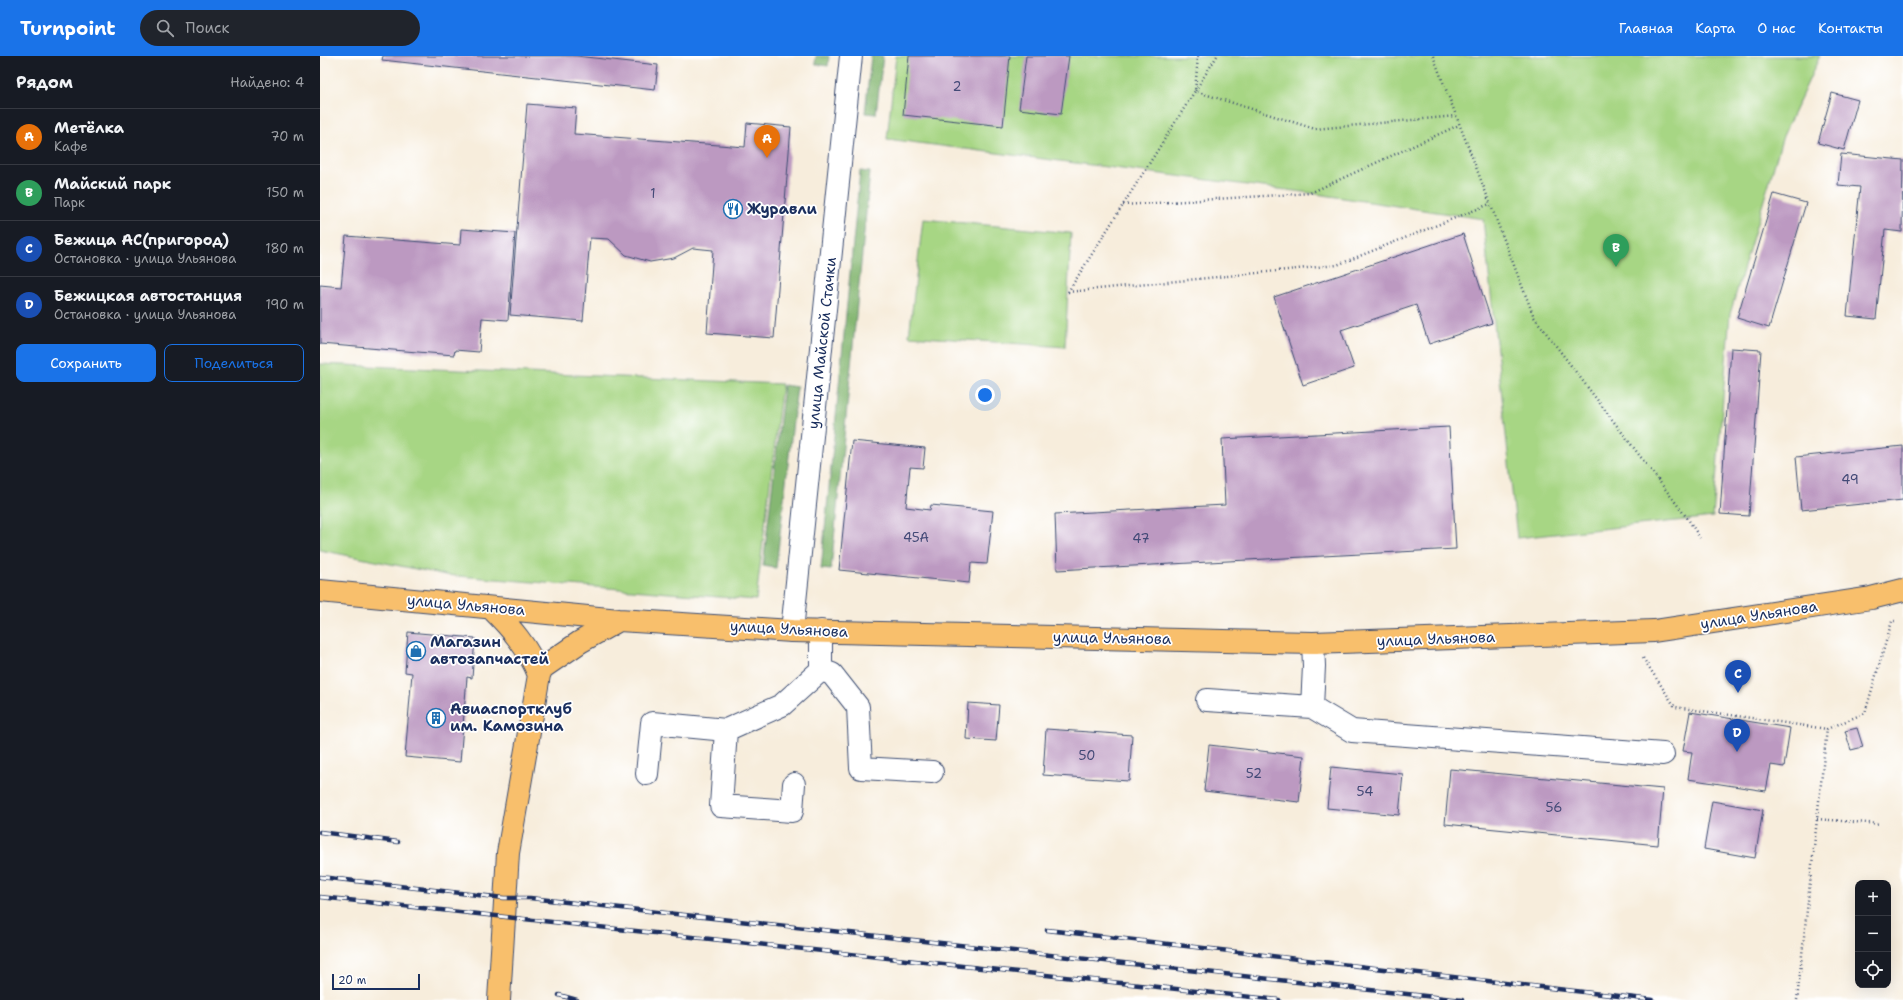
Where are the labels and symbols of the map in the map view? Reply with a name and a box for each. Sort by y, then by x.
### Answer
house number: 2 [952,78,962,95]
pin: A [754,125,780,158]
house number: 1 [650,185,656,202]
restaurant icon: Журавли [722,198,744,220]
place label: Журавли [747,199,817,219]
pin: B [1603,234,1629,267]
street label: улица Майской Стачки [803,256,841,430]
your location [975,385,995,405]
house number: 49 [1841,471,1859,488]
house number: 45А [903,529,929,546]
house number: 47 [1132,530,1150,547]
street label: улица Ульянова [406,590,526,620]
street label: улица Ульянова [1699,596,1820,634]
street label: улица Ульянова [729,616,849,642]
street label: улица Ульянова [1053,627,1172,649]
street label: улица Ульянова [1377,627,1496,651]
place label: Магазин автозапчастей [430,632,550,669]
shop icon: Магазин автозапчастей [405,640,427,662]
pin: C [1725,660,1751,693]
place label: Авиаспортклуб им. Камозина [450,699,572,736]
building icon: Авиаспортклуб им. Камозина [425,707,447,729]
pin: D [1724,719,1750,752]
house number: 50 [1079,747,1095,764]
house number: 52 [1246,765,1262,782]
house number: 54 [1357,783,1373,800]
house number: 56 [1546,799,1562,816]
scale bar [332,972,420,991]

